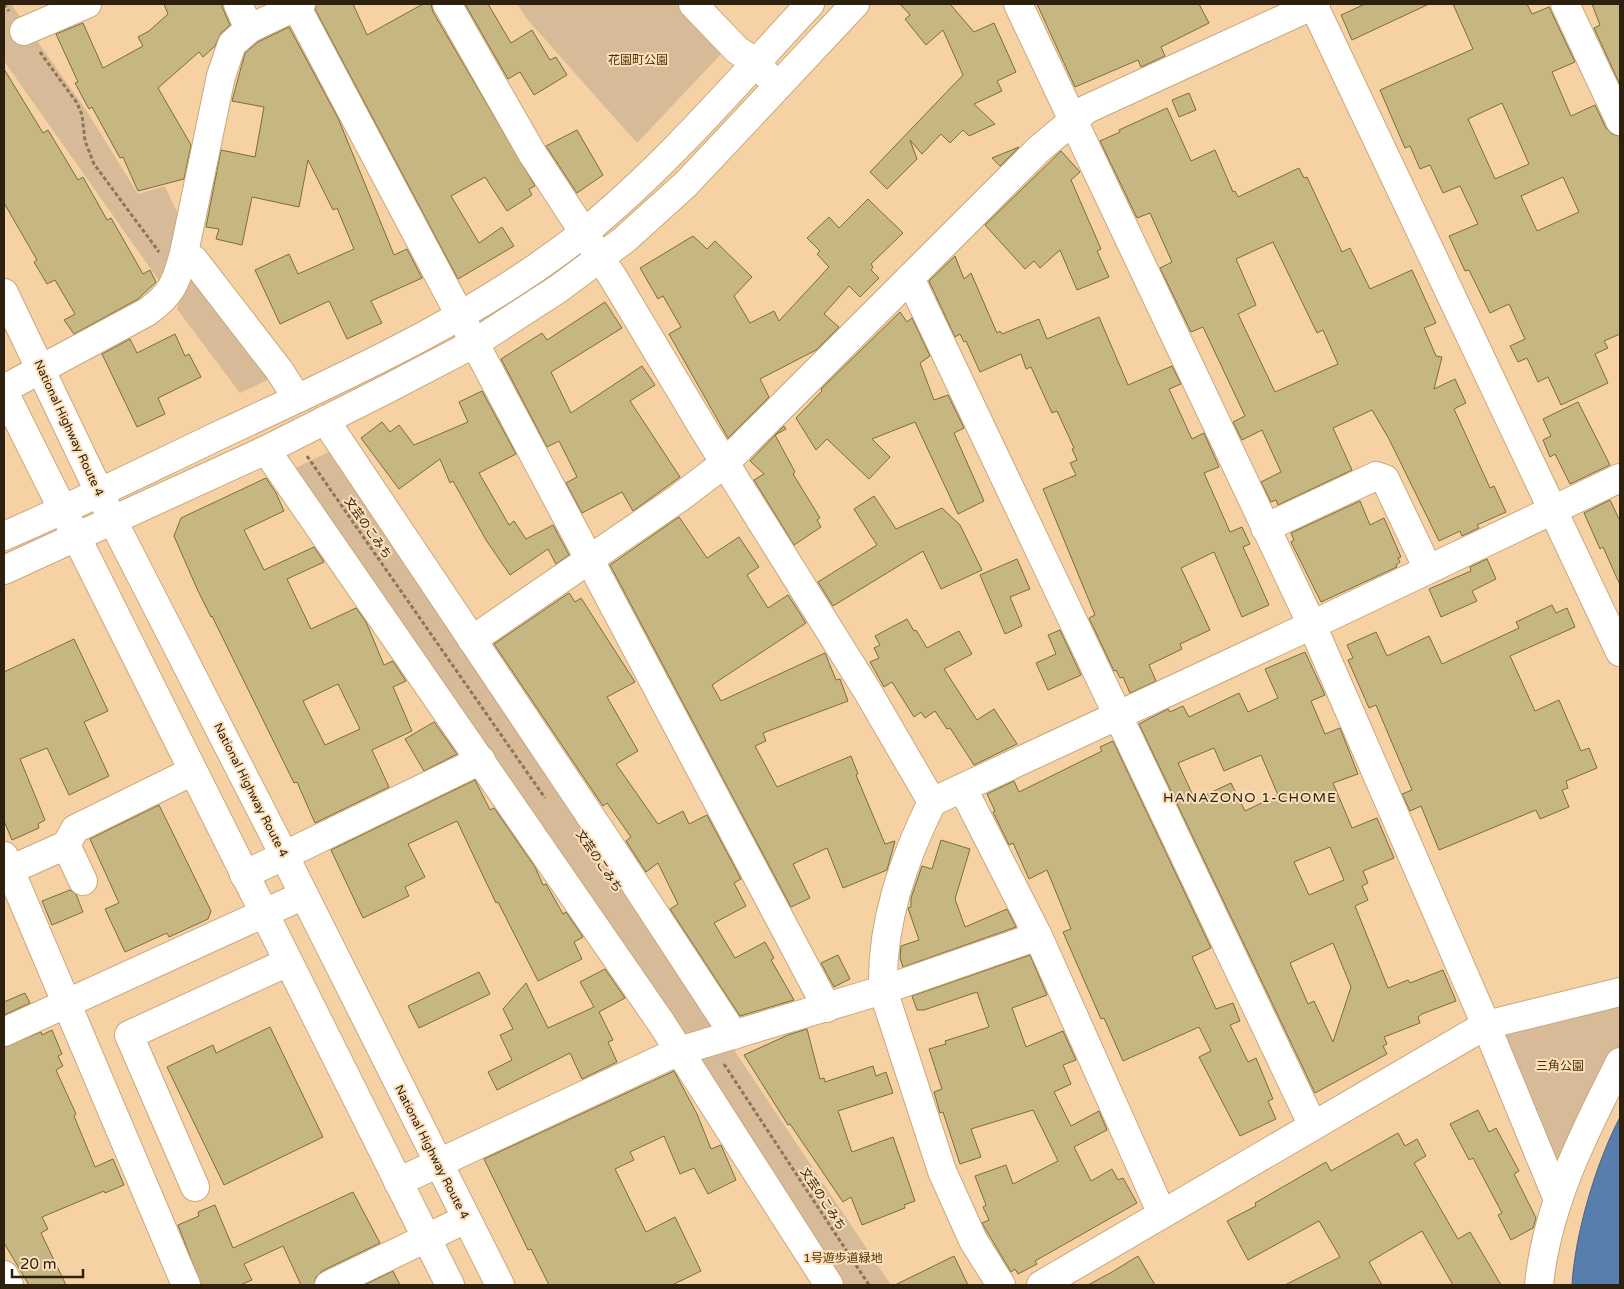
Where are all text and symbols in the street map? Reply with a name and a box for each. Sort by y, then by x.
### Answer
park label: 花園町公園 [608,53,668,67]
street label: National Highway Route 4 [31,358,107,499]
street label: 文芸のこみち [342,494,394,562]
street label: National Highway Route 4 [211,721,291,860]
district label: HANAZONO 1-CHOME [1163,789,1337,806]
street label: 文芸のこみち [573,827,625,895]
park label: 三角公園 [1536,1059,1584,1073]
street label: National Highway Route 4 [392,1083,472,1222]
street label: 文芸のこみち [798,1165,848,1233]
scale bar [12,1246,84,1278]
park label: 1号遊歩道緑地 [803,1251,883,1265]
text: 20 m [20,1255,57,1273]

